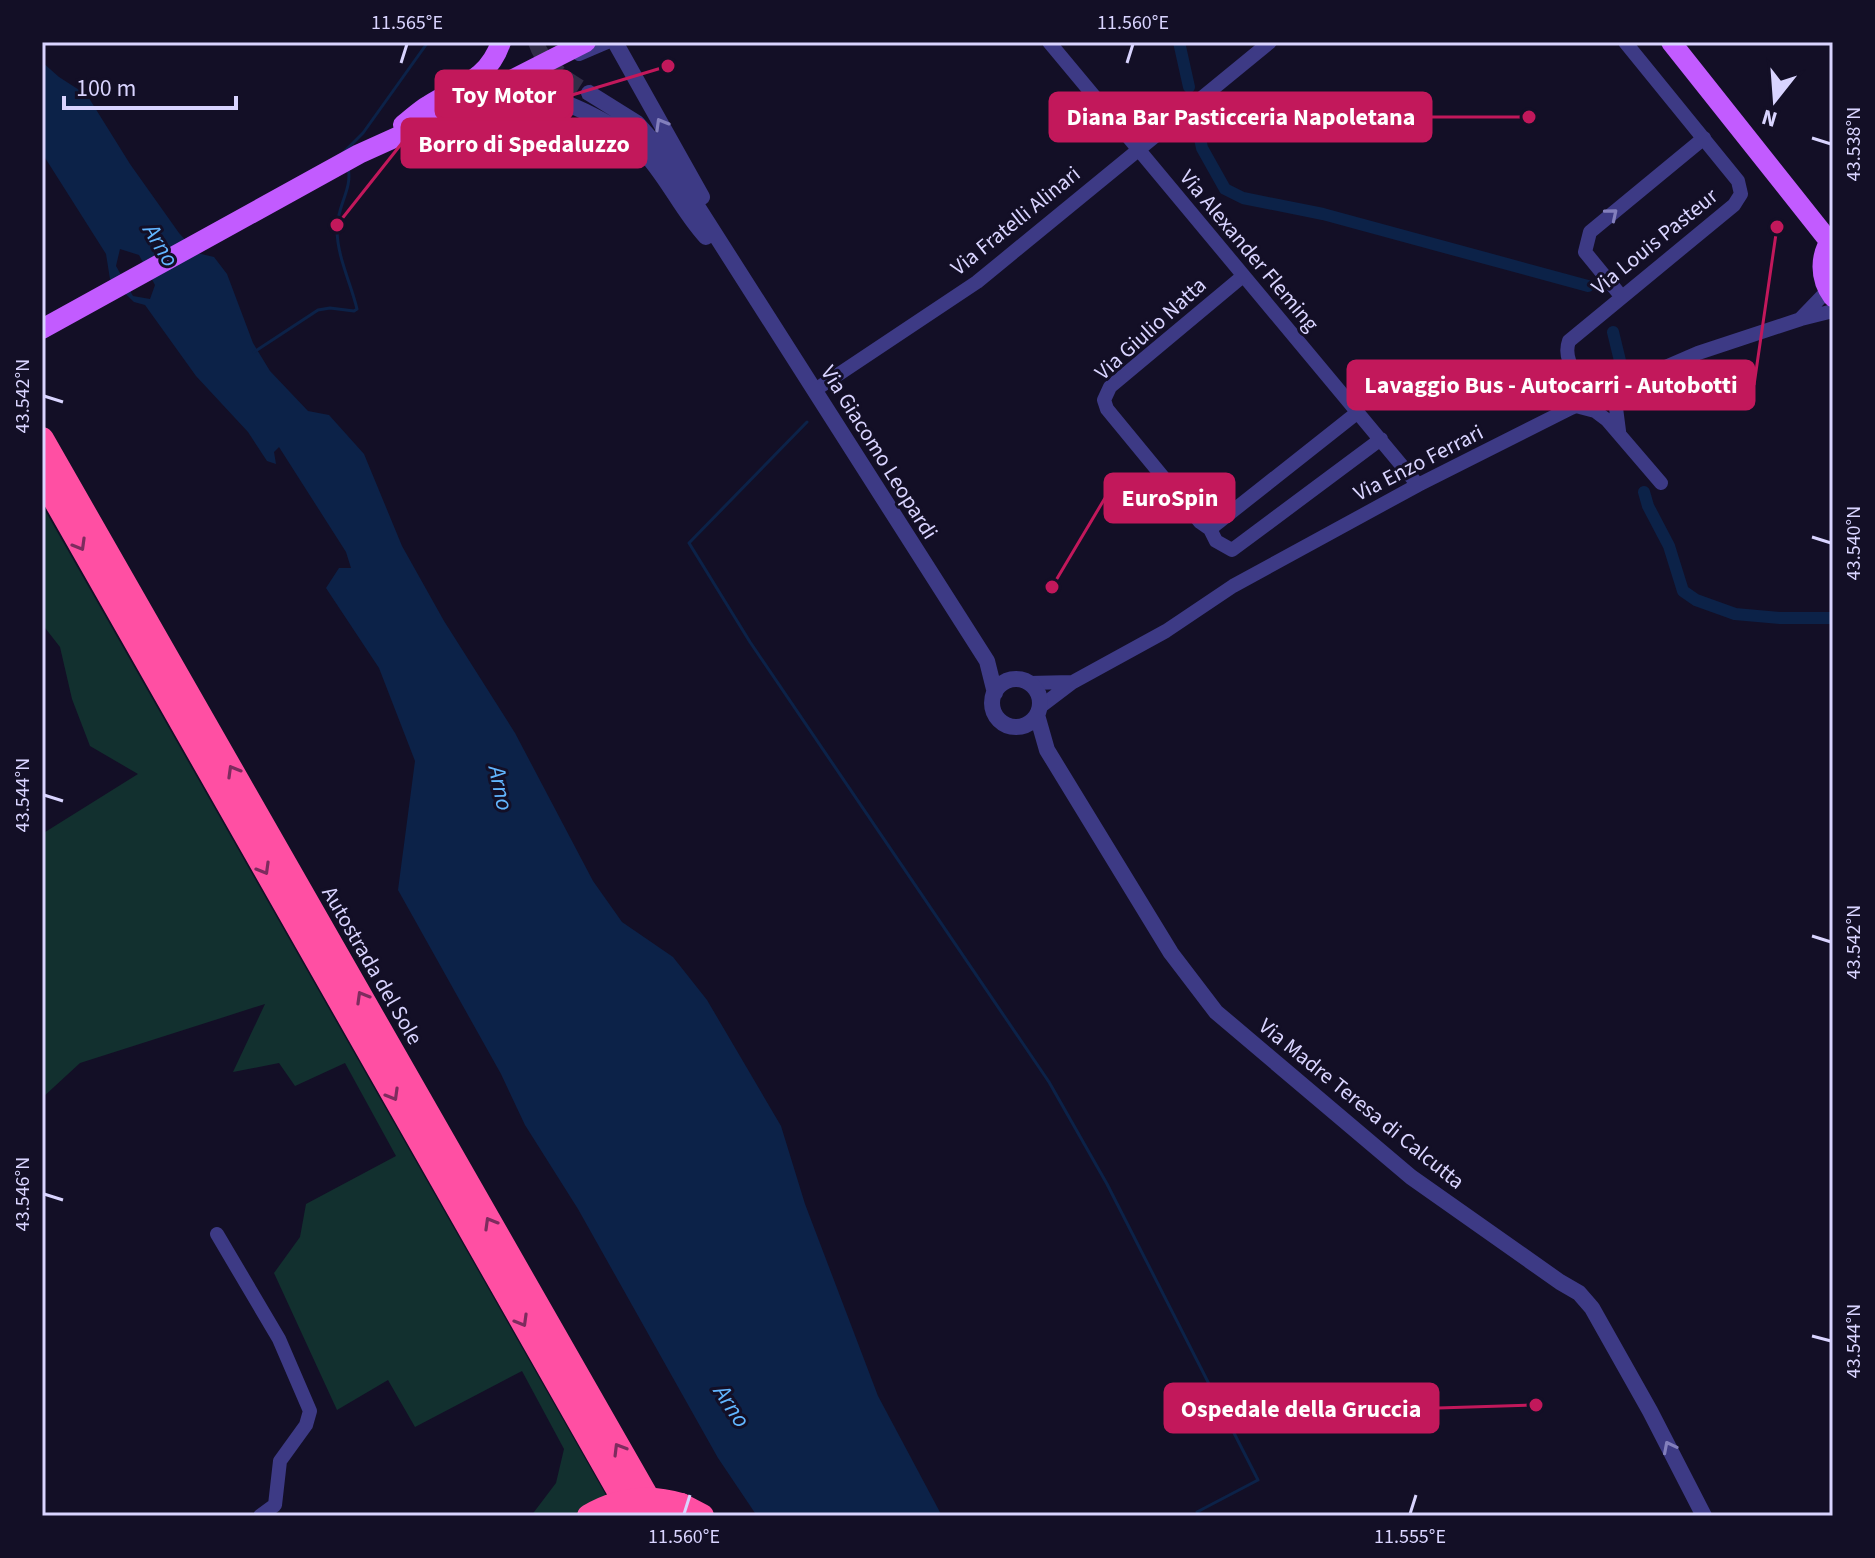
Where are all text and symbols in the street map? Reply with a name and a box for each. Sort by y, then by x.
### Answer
text: 11.565°E [371,9,443,37]
text: 11.560°E [1097,9,1169,37]
scale bar [64,60,236,110]
north arrow [1735,60,1815,140]
text: 100 m [76,71,136,106]
callout: Toy Motor [436,71,572,119]
text: Toy Motor [452,78,557,113]
callout: Diana Bar Pasticceria Napoletana [1050,93,1431,141]
text: Diana Bar Pasticceria Napoletana [1067,100,1415,135]
text: N [1758,101,1781,136]
text: 43.538°N [1840,107,1868,181]
one-way arrow [655,118,671,132]
callout: Borro di Spedaluzzo [402,119,646,167]
text: Borro di Spedaluzzo [418,127,630,162]
street label: Via Fratelli Alinari [944,158,1087,283]
street label: Via Alexander Fleming [1172,163,1327,339]
street label: Via Louis Pasteur [1584,180,1725,303]
one-way arrow [1602,209,1617,224]
water label: Arno [133,215,187,274]
street label: Via Giulio Natta [1088,270,1214,388]
text: 43.542°N [9,359,37,433]
street label: Via Giacomo Leopardi [813,359,946,546]
callout: Lavaggio Bus - Autocarri - Autobotti [1348,361,1754,409]
text: Lavaggio Bus - Autocarri - Autobotti [1364,368,1738,403]
street label: Via Enzo Ferrari [1348,416,1489,509]
callout: EuroSpin [1105,474,1234,522]
text: EuroSpin [1122,481,1218,516]
text: 43.540°N [1840,506,1868,580]
one-way arrow [71,537,86,551]
text: 43.544°N [9,758,37,832]
water label: Arno [478,760,522,814]
one-way arrow [227,765,243,780]
one-way arrow [254,860,270,875]
street label: Autostrada del Sole [314,880,431,1051]
text: 43.542°N [1840,905,1868,979]
one-way arrow [356,991,372,1006]
street label: Via Madre Teresa di Calcutta [1251,1011,1471,1197]
one-way arrow [383,1086,399,1101]
text: 43.546°N [9,1157,37,1231]
one-way arrow [484,1217,500,1232]
text: 43.544°N [1840,1304,1868,1378]
one-way arrow [512,1312,528,1326]
water label: Arno [703,1376,759,1435]
callout: Ospedale della Gruccia [1165,1384,1438,1432]
text: Ospedale della Gruccia [1181,1392,1421,1427]
one-way arrow [1663,1440,1678,1455]
one-way arrow [613,1443,629,1458]
text: 11.560°E [648,1523,720,1551]
text: 11.555°E [1374,1523,1446,1551]

